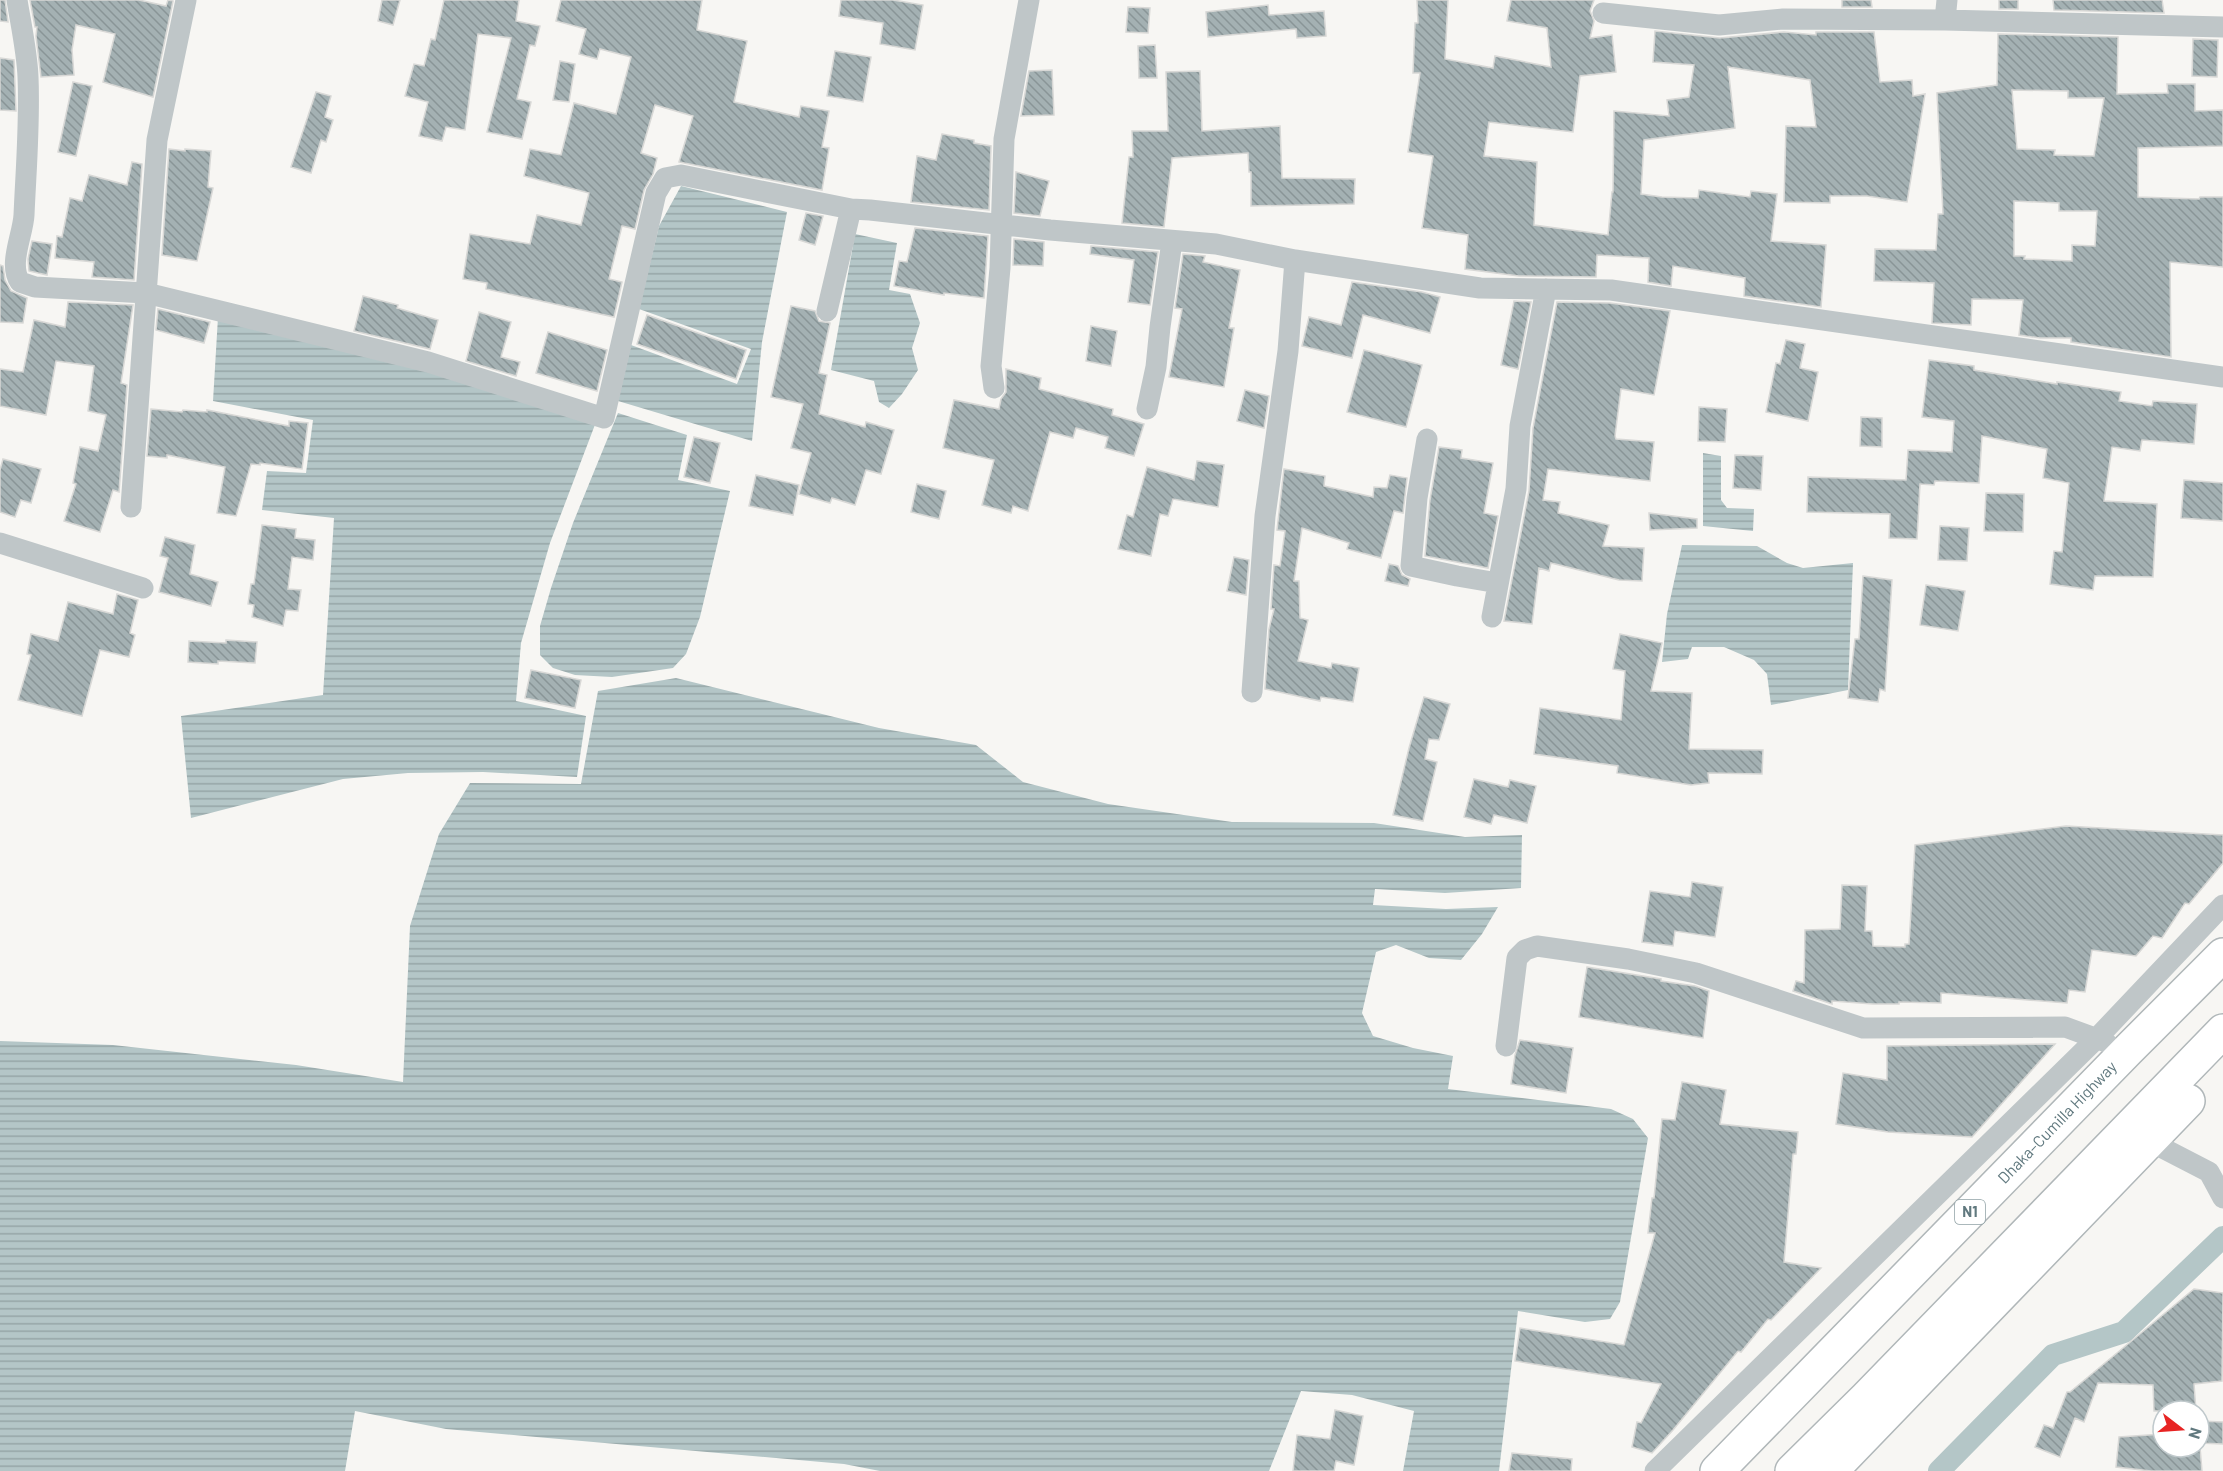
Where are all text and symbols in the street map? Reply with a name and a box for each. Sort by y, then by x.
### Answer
street label: Dhaka–Cumilla Highway [1993,1056,2120,1187]
road number: N1 [1955,1200,1985,1224]
north arrow [2151,1399,2211,1459]
text: N [2185,1426,2206,1441]

